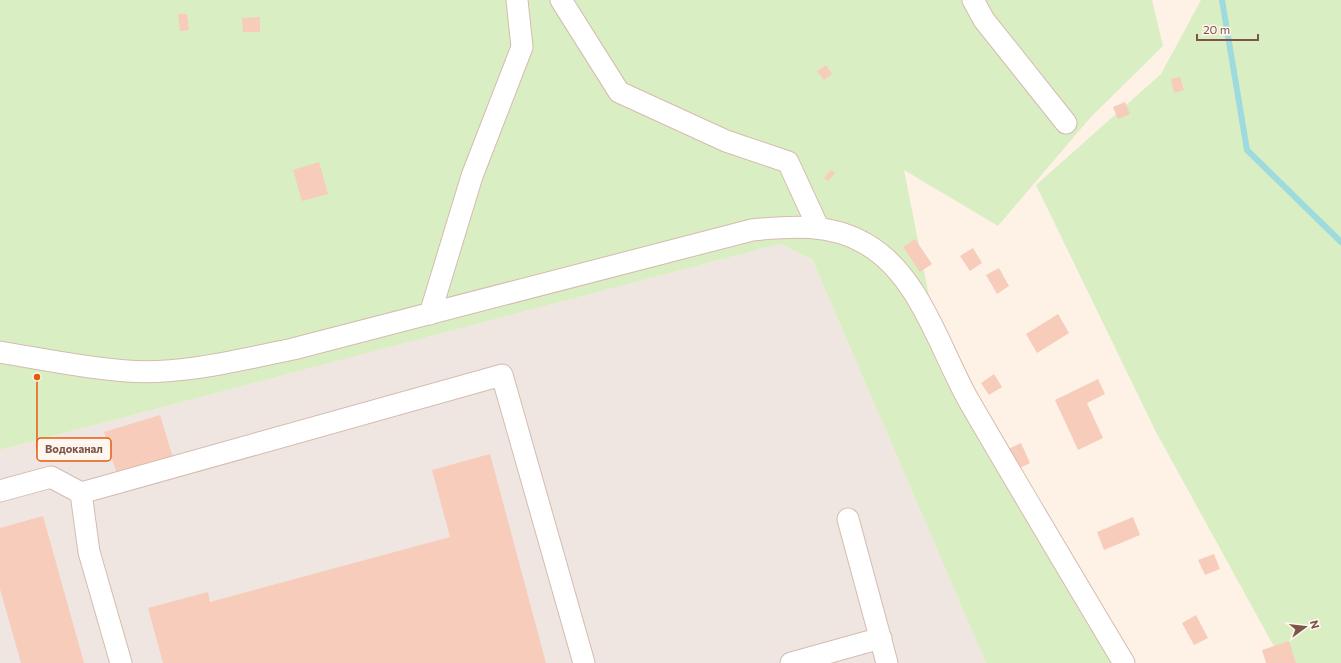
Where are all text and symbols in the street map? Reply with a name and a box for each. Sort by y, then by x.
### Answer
scale bar [1197,16,1258,42]
text: 20 m [1203,22,1230,36]
callout: Водоканал [37,438,111,461]
text: Водоканал [45,442,103,455]
north arrow [1285,607,1325,647]
text: N [1308,619,1322,630]

